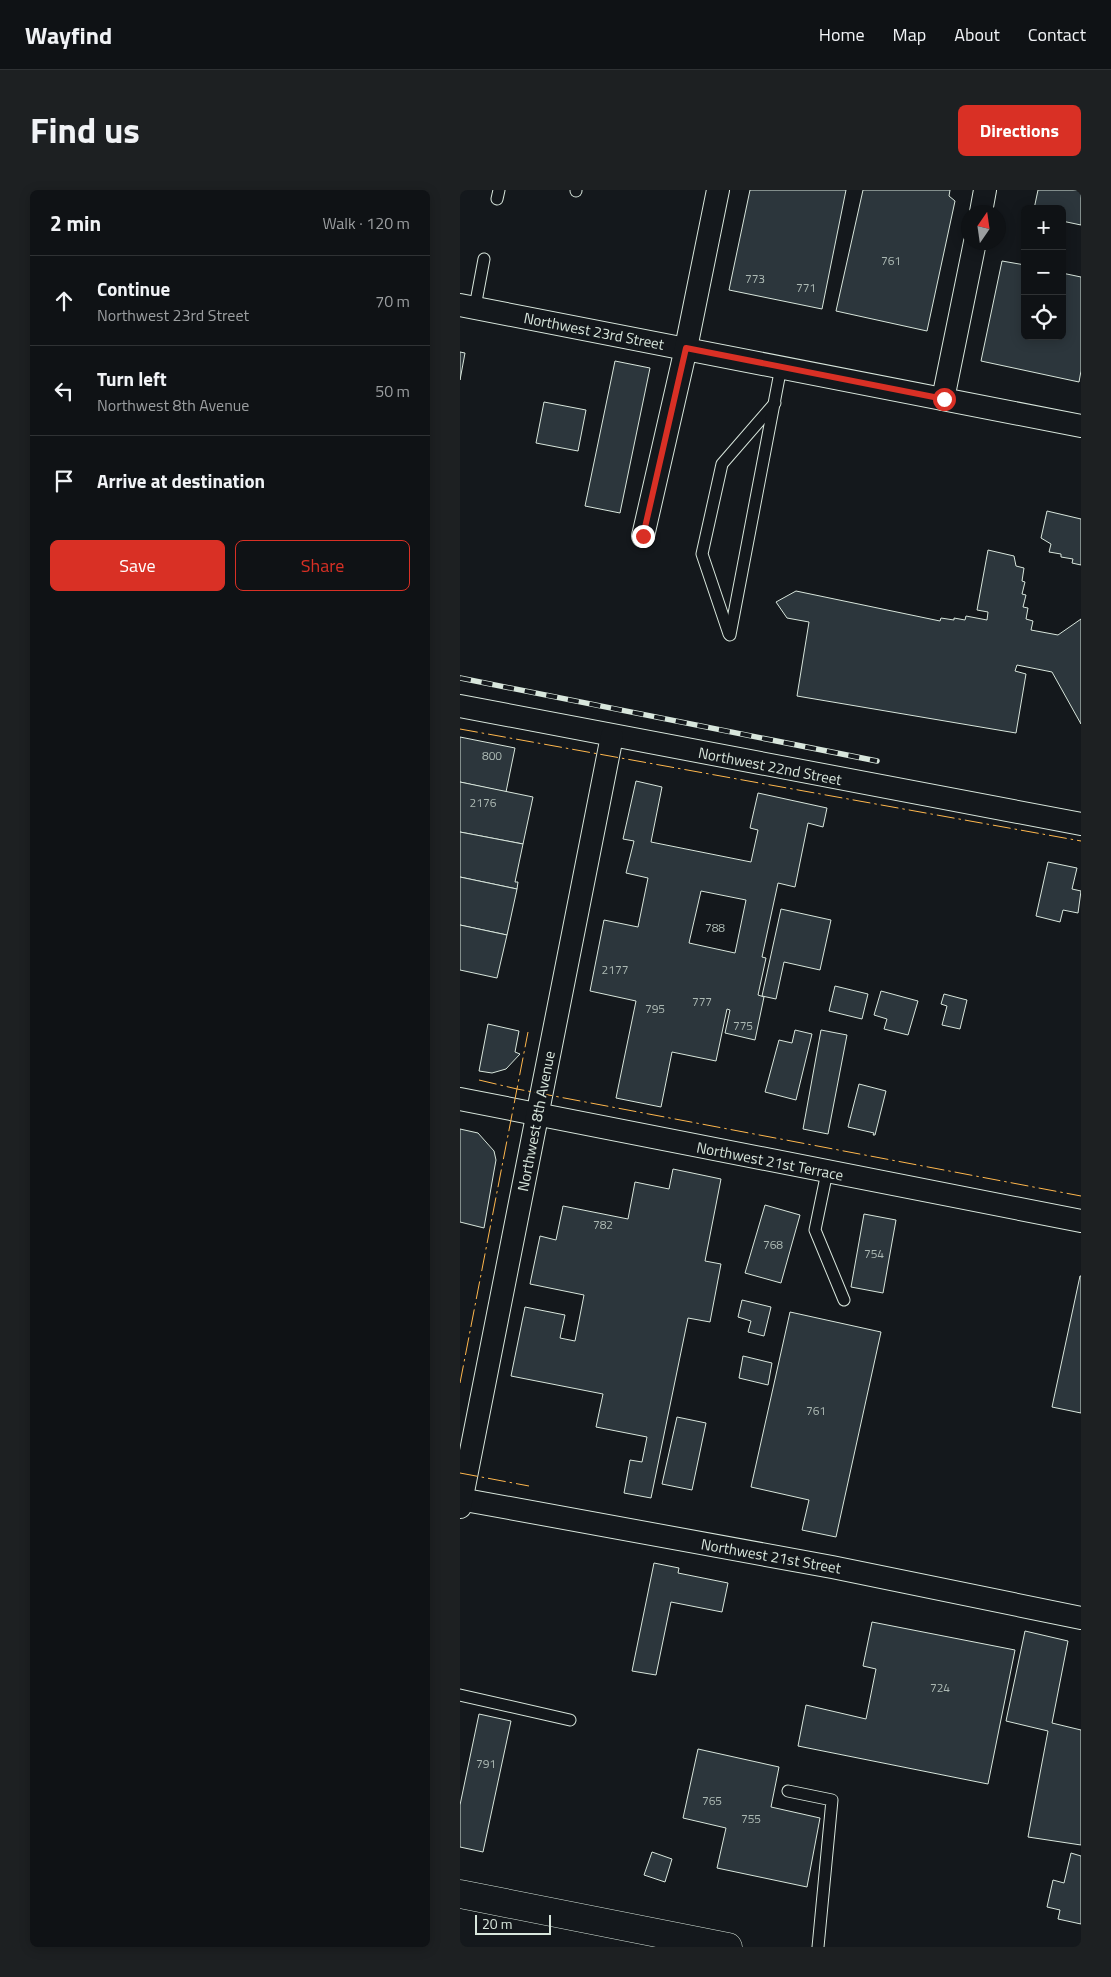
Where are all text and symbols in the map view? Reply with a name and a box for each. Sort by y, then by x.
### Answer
text: Wayfind [25,17,112,53]
text: Home [819,21,865,48]
text: Map [893,21,926,48]
text: About [954,21,1000,48]
text: Contact [1028,21,1086,48]
text: Find us [30,103,140,157]
button: Directions [958,105,1081,156]
north arrow [961,205,1006,250]
map controls [1021,205,1066,340]
button: + [1021,205,1066,250]
text: 2 min [50,207,101,239]
text: Walk · 120 m [322,211,410,235]
button: − [1021,250,1066,295]
house number: 761 [881,251,901,270]
house number: 773 [745,269,765,288]
text: Continue [97,274,170,303]
house number: 771 [796,278,816,297]
icon: ahead [50,287,78,315]
text: 70 m [375,289,410,313]
button: locate [1021,295,1066,340]
text: Northwest 23rd Street [97,303,249,327]
street label: Northwest 23rd Street [522,306,667,356]
text: Turn left [97,364,167,393]
icon: left [50,377,78,405]
text: 50 m [375,379,410,403]
route start [933,388,956,411]
text: Northwest 8th Avenue [97,393,249,417]
text: Arrive at destination [97,466,265,495]
icon: arrive [50,467,78,495]
route end [632,525,655,548]
button: Save [50,540,225,591]
button: Share [235,540,410,591]
street label: Northwest 22nd Street [696,741,844,791]
house number: 800 [482,746,502,765]
house number: 2176 [470,793,497,812]
house number: 788 [705,918,725,937]
house number: 2177 [602,960,628,979]
house number: 777 [692,992,712,1011]
house number: 795 [645,999,665,1018]
house number: 775 [733,1016,753,1035]
street label: Northwest 8th Avenue [511,1049,561,1193]
street label: Northwest 21st Terrace [695,1135,845,1187]
house number: 782 [593,1215,613,1234]
house number: 768 [763,1235,783,1254]
house number: 754 [864,1244,884,1263]
house number: 761 [806,1401,826,1420]
street label: Northwest 21st Street [699,1532,844,1580]
house number: 724 [930,1678,950,1697]
house number: 791 [476,1754,496,1773]
house number: 765 [702,1791,722,1810]
house number: 755 [741,1809,761,1828]
scale bar [475,1912,551,1935]
text: 20 m [482,1913,512,1934]

